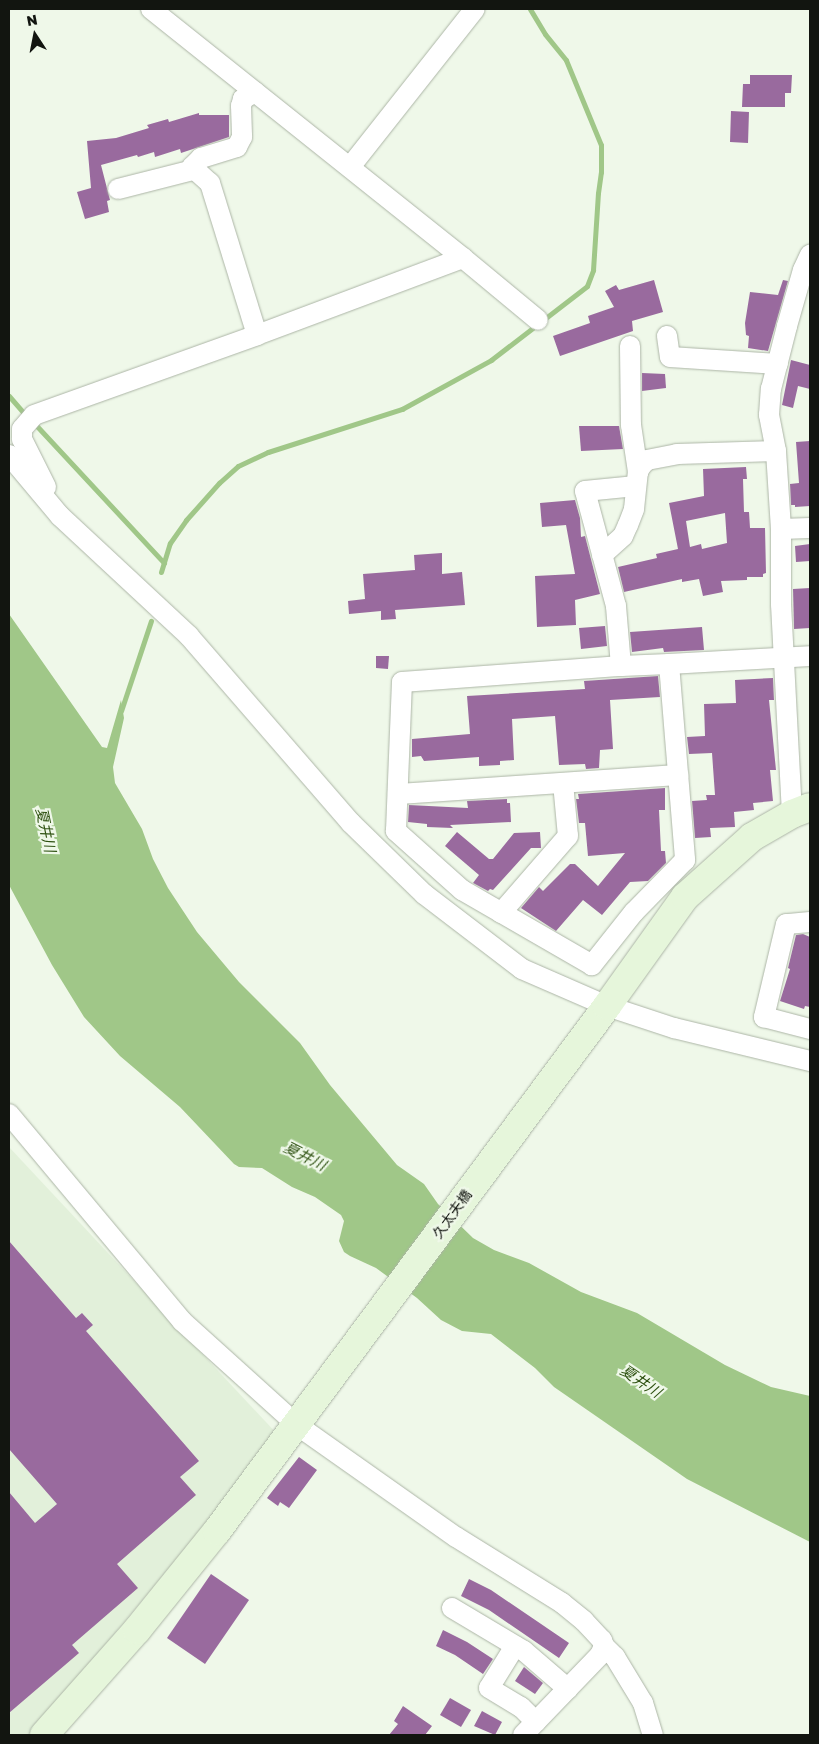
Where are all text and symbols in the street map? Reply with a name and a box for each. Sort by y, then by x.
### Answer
north arrow [10,10,60,60]
text: N [25,10,39,29]
water label: 夏井川 [33,806,59,854]
water label: 夏井川 [281,1138,329,1174]
street label: 久太夫橋 [429,1186,475,1242]
water label: 夏井川 [617,1361,665,1401]

